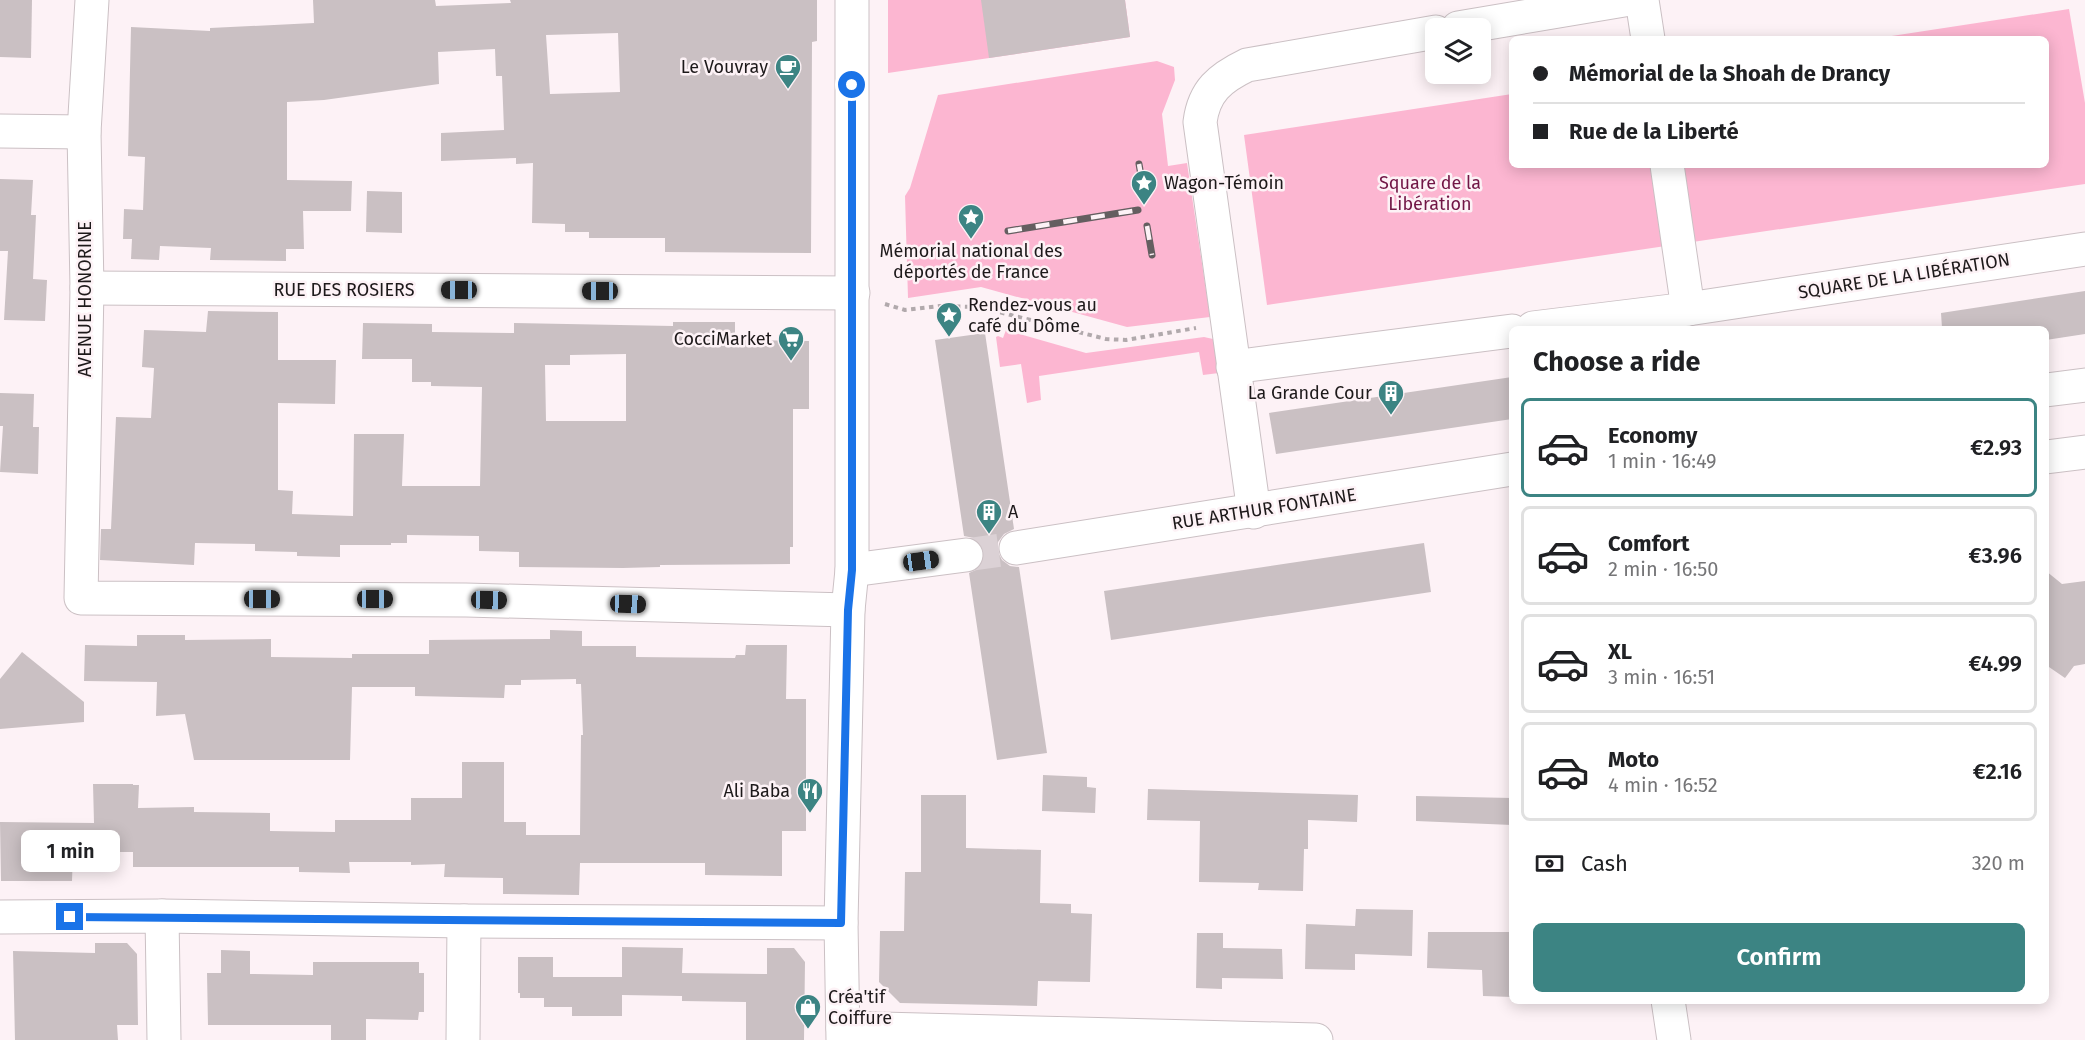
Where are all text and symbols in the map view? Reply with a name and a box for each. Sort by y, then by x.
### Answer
map controls [1425,18,1491,84]
button: layers [1425,18,1491,84]
cafe icon: Le Vouvray [773,52,803,90]
place label: Le Vouvray [681,56,768,78]
text: Mémorial de la Shoah de Drancy [1569,60,1890,87]
route start [838,71,865,98]
text: Rue de la Liberté [1569,118,1739,145]
place icon: Wagon-Témoin [1129,168,1159,206]
place label: Wagon-Témoin [1164,172,1284,194]
park label: Square de la Libération [1379,172,1481,215]
place icon: Mémorial national des déportés de France [956,202,986,240]
street label: AVENUE HONORINE [74,221,96,377]
place label: Mémorial national des déportés de France [879,240,1063,283]
street label: SQUARE DE LA LIBÉRATION [1796,247,2011,304]
street label: RUE DES ROSIERS [273,279,415,301]
car [441,281,477,299]
car [582,282,618,300]
place label: Rendez-vous au café du Dôme [968,294,1097,337]
place icon: Rendez-vous au café du Dôme [934,300,964,338]
supermarket icon: CocciMarket [776,324,806,362]
place label: CocciMarket [674,328,772,350]
text: Choose a ride [1533,346,1700,378]
building icon: La Grande Cour [1376,378,1406,416]
place label: La Grande Cour [1248,382,1372,404]
icon: car [1536,421,1590,475]
text: Economy [1608,422,1697,449]
text: €2.93 [1970,434,2022,461]
text: 1 min · 16:49 [1608,449,1717,473]
street label: RUE ARTHUR FONTAINE [1170,484,1358,534]
building icon: A [974,497,1004,535]
place label: A [1008,501,1019,523]
icon: car [1536,529,1590,583]
text: Comfort [1608,530,1689,557]
text: €3.96 [1969,542,2022,569]
car [902,550,940,572]
text: 2 min · 16:50 [1608,557,1718,581]
car [244,590,280,608]
car [357,590,393,608]
car [471,591,507,609]
car [610,594,646,614]
icon: car [1536,637,1590,691]
text: XL [1608,638,1632,665]
text: €4.99 [1968,650,2022,677]
text: 3 min · 16:51 [1608,665,1715,689]
icon: car [1536,745,1590,799]
text: Moto [1608,746,1659,773]
text: €2.16 [1973,758,2022,785]
text: 4 min · 16:52 [1608,773,1718,797]
restaurant icon: Ali Baba [795,776,825,814]
place label: Ali Baba [724,780,790,802]
callout: 1 min [20,830,119,872]
text: 1 min [46,839,95,863]
icon: cash [1533,847,1566,880]
text: Cash [1581,850,1628,877]
text: 320 m [1972,851,2025,875]
route end [56,903,83,930]
button: Confirm [1533,923,2025,992]
place label: Créa'tif Coiffure [828,986,892,1029]
shop icon: Créa'tif Coiffure [793,992,823,1030]

